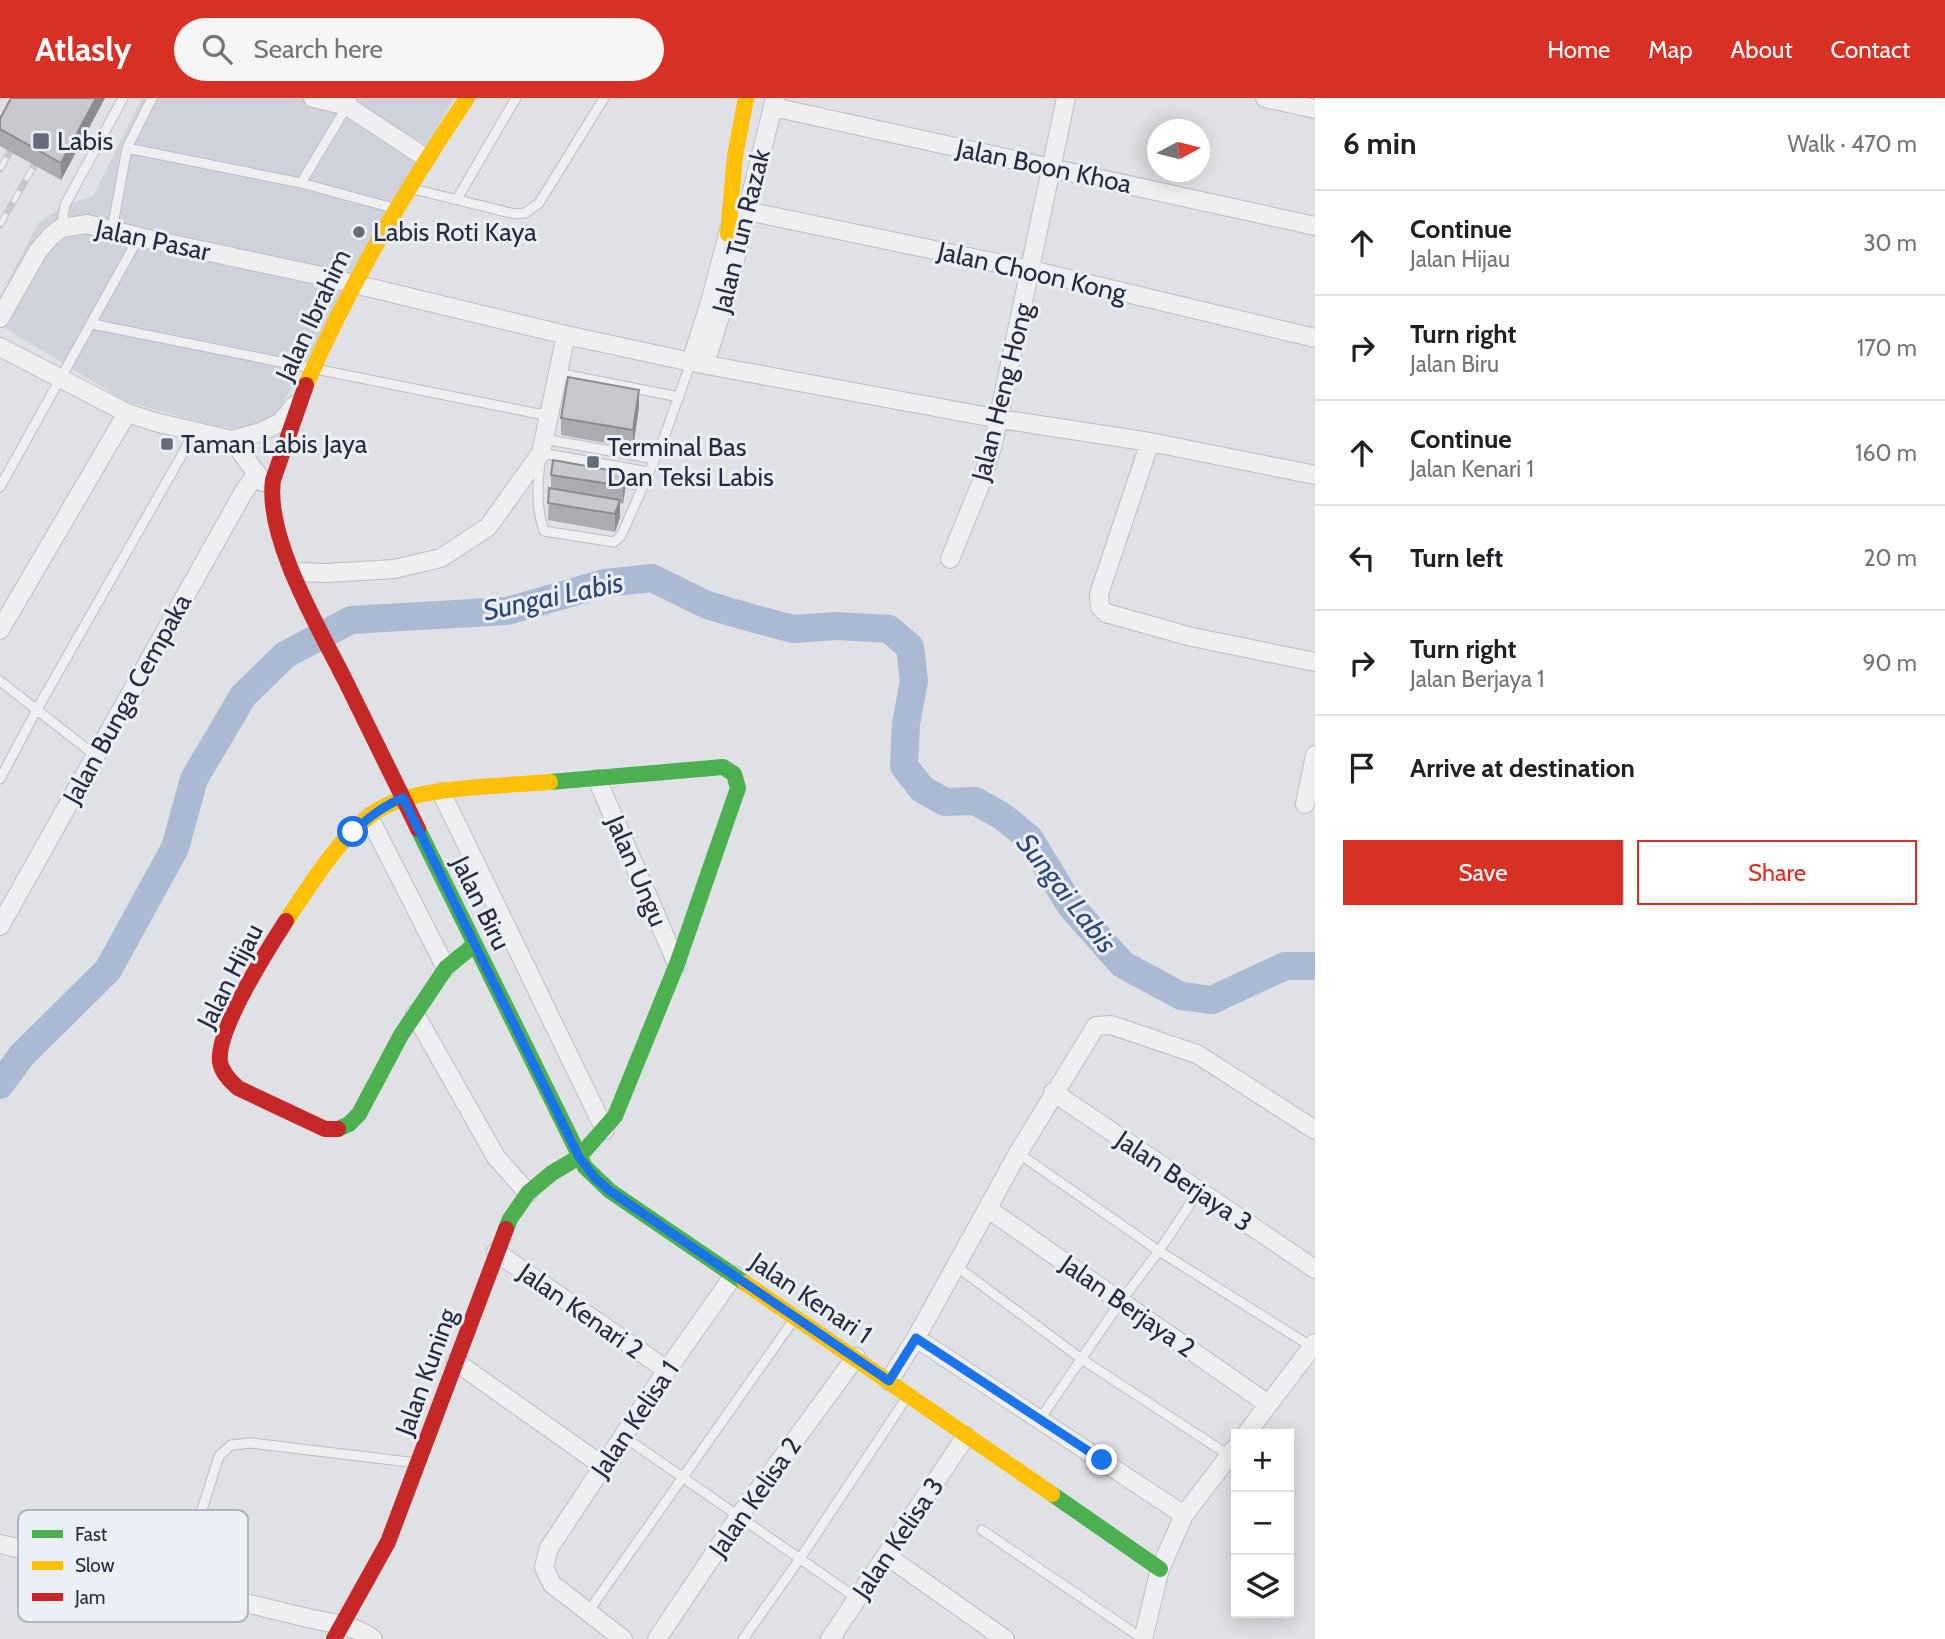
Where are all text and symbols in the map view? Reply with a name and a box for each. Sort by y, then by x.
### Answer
search box [174,18,664,81]
text: Atlasly [35,29,132,69]
icon: search [198,30,236,68]
text: Search here [254,33,383,65]
text: Home [1547,35,1610,64]
text: Map [1648,35,1693,64]
text: About [1731,35,1793,64]
text: Contact [1831,35,1910,64]
north arrow [1147,119,1210,182]
place label: Labis [57,125,113,157]
text: 6 min [1343,125,1416,162]
text: Walk · 470 m [1788,130,1917,158]
marker: Labis [31,131,51,151]
street label: Jalan Boon Khoa [953,132,1135,200]
street label: Jalan Tun Razak [705,145,777,317]
street label: Jalan Pasar [92,212,214,268]
text: Continue [1410,213,1512,245]
place label: Labis Roti Kaya [373,216,537,248]
marker: Labis Roti Kaya [351,224,367,240]
icon: ahead [1343,224,1381,262]
text: 30 m [1863,229,1917,257]
street label: Jalan Choon Kong [934,235,1130,309]
street label: Jalan Ibrahim [268,244,357,387]
text: Jalan Hijau [1410,245,1510,273]
street label: Jalan Heng Hong [964,299,1040,485]
text: Turn right [1410,318,1516,350]
icon: right [1343,329,1381,367]
text: 170 m [1857,334,1917,362]
text: Jalan Biru [1410,350,1499,378]
text: Continue [1410,423,1512,455]
place label: Taman Labis Jaya [181,428,368,460]
place label: Terminal Bas Dan Teksi Labis [607,431,774,493]
icon: ahead [1343,434,1381,472]
marker: Taman Labis Jaya [159,436,175,452]
text: 160 m [1855,439,1917,467]
marker: Terminal Bas Dan Teksi Labis [585,454,601,470]
text: Jalan Kenari 1 [1410,455,1534,483]
icon: left [1343,539,1381,577]
text: Turn left [1410,542,1503,574]
text: 20 m [1864,544,1917,572]
water label: Sungai Labis [480,565,626,627]
street label: Jalan Bunga Cempaka [55,588,198,811]
text: Turn right [1410,633,1516,665]
icon: right [1343,644,1381,682]
text: 90 m [1863,649,1917,677]
text: Jalan Berjaya 1 [1410,665,1545,693]
icon: arrive [1343,749,1381,787]
text: Arrive at destination [1410,752,1635,784]
street label: Jalan Ungu [599,810,675,931]
route start [337,816,368,847]
water label: Sungai Labis [1010,826,1124,960]
button: Save [1343,840,1623,905]
button: Share [1637,840,1917,905]
street label: Jalan Biru [444,850,517,955]
street label: Jalan Hijau [190,918,270,1035]
street label: Jalan Berjaya 3 [1109,1123,1258,1238]
street label: Jalan Kenari 1 [743,1245,878,1350]
street label: Jalan Berjaya 2 [1054,1247,1202,1364]
street label: Jalan Kenari 2 [512,1256,650,1366]
street label: Jalan Kuning [388,1303,464,1441]
street label: Jalan Kelisa 1 [584,1354,686,1484]
map controls [1231,1429,1294,1618]
button: + [1231,1429,1294,1492]
street label: Jalan Kelisa 2 [701,1431,808,1564]
route end [1086,1444,1117,1475]
street label: Jalan Kelisa 3 [845,1471,950,1606]
button: − [1231,1492,1294,1555]
legend [18,1510,248,1622]
text: Fast [75,1523,108,1546]
text: Slow [75,1554,115,1577]
button: layers [1231,1555,1294,1618]
text: Jam [74,1586,105,1609]

